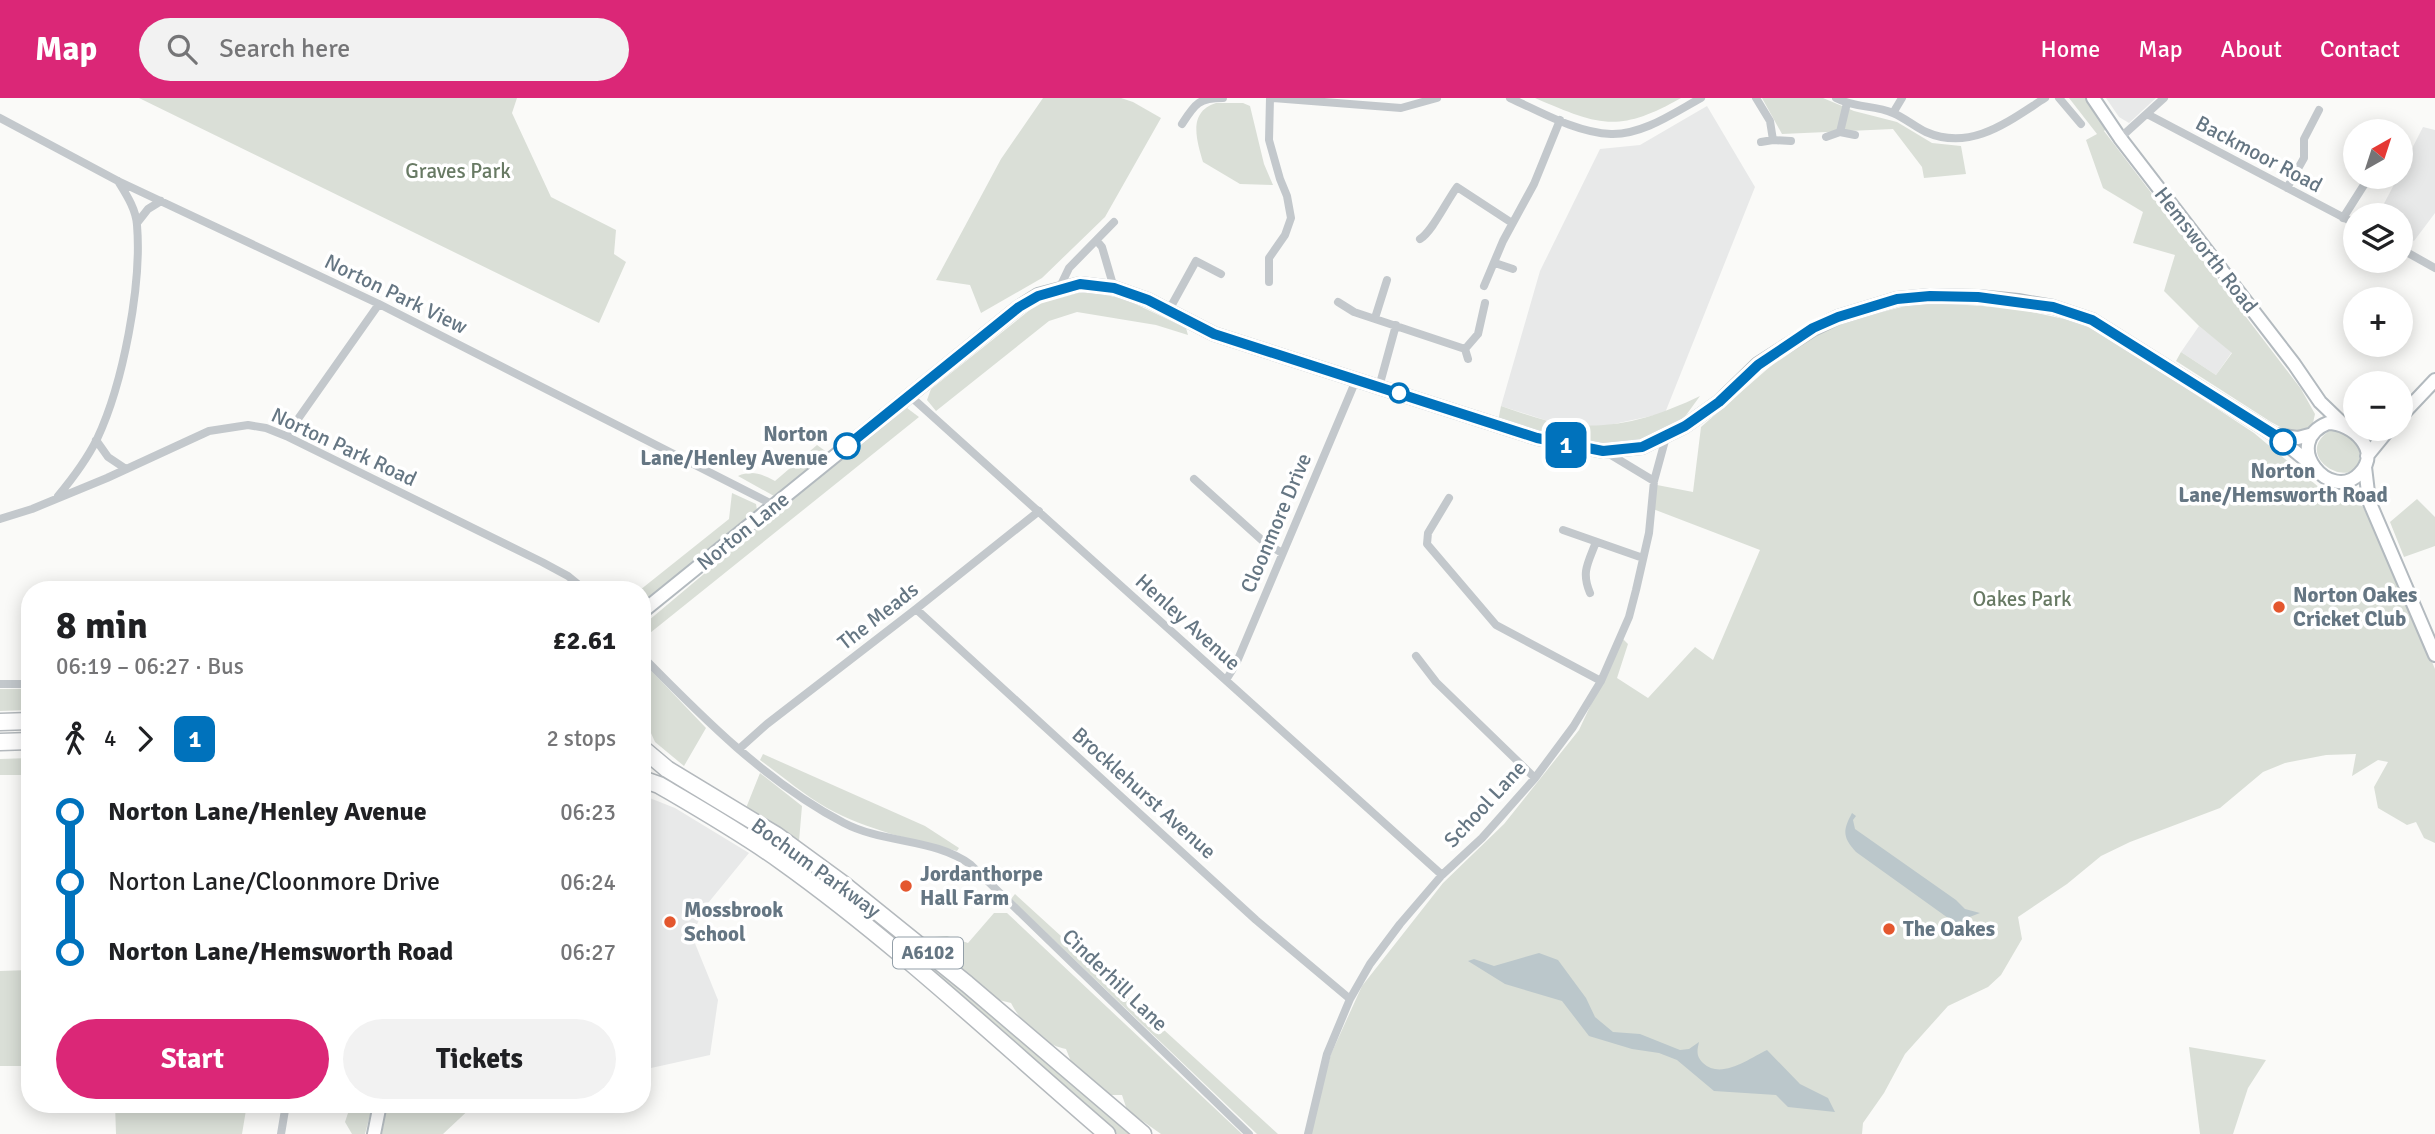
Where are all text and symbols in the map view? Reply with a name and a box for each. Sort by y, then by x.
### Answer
search box [139,18,629,81]
text: Map [35,29,97,70]
icon: search [163,30,201,68]
text: Search here [219,33,350,65]
text: Home [2040,34,2100,64]
text: Map [2138,34,2183,64]
text: About [2221,34,2282,64]
text: Contact [2320,34,2400,64]
street label: Backmoor Road [2191,110,2327,198]
north arrow [2343,119,2413,189]
map controls [2343,119,2413,441]
park label: Graves Park [405,158,511,184]
street label: Hemsworth Road [2149,182,2263,318]
button: layers [2343,203,2413,273]
street label: Norton Park View [320,248,472,340]
button: + [2343,287,2413,357]
button: − [2343,371,2413,441]
unlabelled marker [1389,383,1409,403]
street label: Norton Park Road [267,402,421,492]
place label: Norton Lane/Henley Avenue [640,421,828,471]
line badge: 1 [1543,422,1589,468]
marker: Norton Lane/Hemsworth Road [2270,429,2296,455]
text: 1 [1560,430,1572,460]
marker: Norton Lane/Henley Avenue [834,433,860,459]
street label: Cloonmore Drive [1235,449,1317,597]
place label: Norton Lane/Hemsworth Road [2178,458,2388,508]
street label: Norton Lane [692,486,794,576]
street label: Henley Avenue [1130,568,1246,676]
street label: The Meads [832,576,924,656]
place label: Norton Oakes Cricket Club [2293,582,2417,632]
park label: Oakes Park [1973,586,2072,612]
marker: Norton Oakes Cricket Club [2271,599,2287,615]
text: 8 min [56,602,148,649]
text: £2.61 [552,625,616,657]
text: 06:19 – 06:27 · Bus [56,652,244,681]
icon: walk [56,720,94,758]
icon: forward [126,720,164,758]
street label: Brocklehurst Avenue [1067,722,1221,864]
text: 4 [104,724,116,753]
text: 1 [188,724,201,754]
text: 2 stops [546,724,616,753]
street label: School Lane [1438,755,1532,853]
text: Norton Lane/Henley Avenue [108,796,427,828]
text: 06:23 [560,798,616,827]
street label: Bochum Parkway [746,812,886,924]
place label: Jordanthorpe Hall Farm [920,861,1043,911]
text: Norton Lane/Cloonmore Drive [108,866,440,898]
text: 06:24 [560,868,616,897]
marker: Jordanthorpe Hall Farm [898,878,914,894]
place label: Mossbrook School [684,897,783,947]
marker: Mossbrook School [662,914,678,930]
place label: The Oakes [1903,916,1995,942]
marker: The Oakes [1881,921,1897,937]
street label: Cinderhill Lane [1057,923,1173,1037]
text: Norton Lane/Hemsworth Road [108,936,453,968]
text: 06:27 [560,938,616,967]
road number: A6102 [893,938,963,968]
button: Start [56,1019,329,1099]
button: Tickets [343,1019,616,1099]

